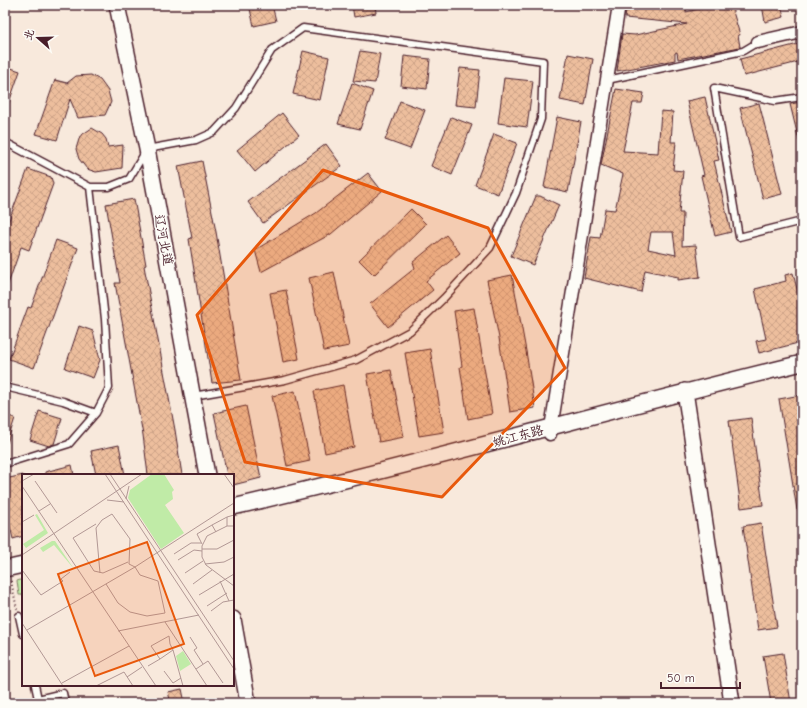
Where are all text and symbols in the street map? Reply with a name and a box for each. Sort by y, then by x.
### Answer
north arrow [18,18,58,58]
text: 北 [21,27,37,42]
street label: 辽河北道 [152,213,176,267]
street label: 姚江东路 [491,422,545,450]
inset map [22,474,234,686]
scale bar [661,664,740,690]
text: 50 m [667,671,695,685]

